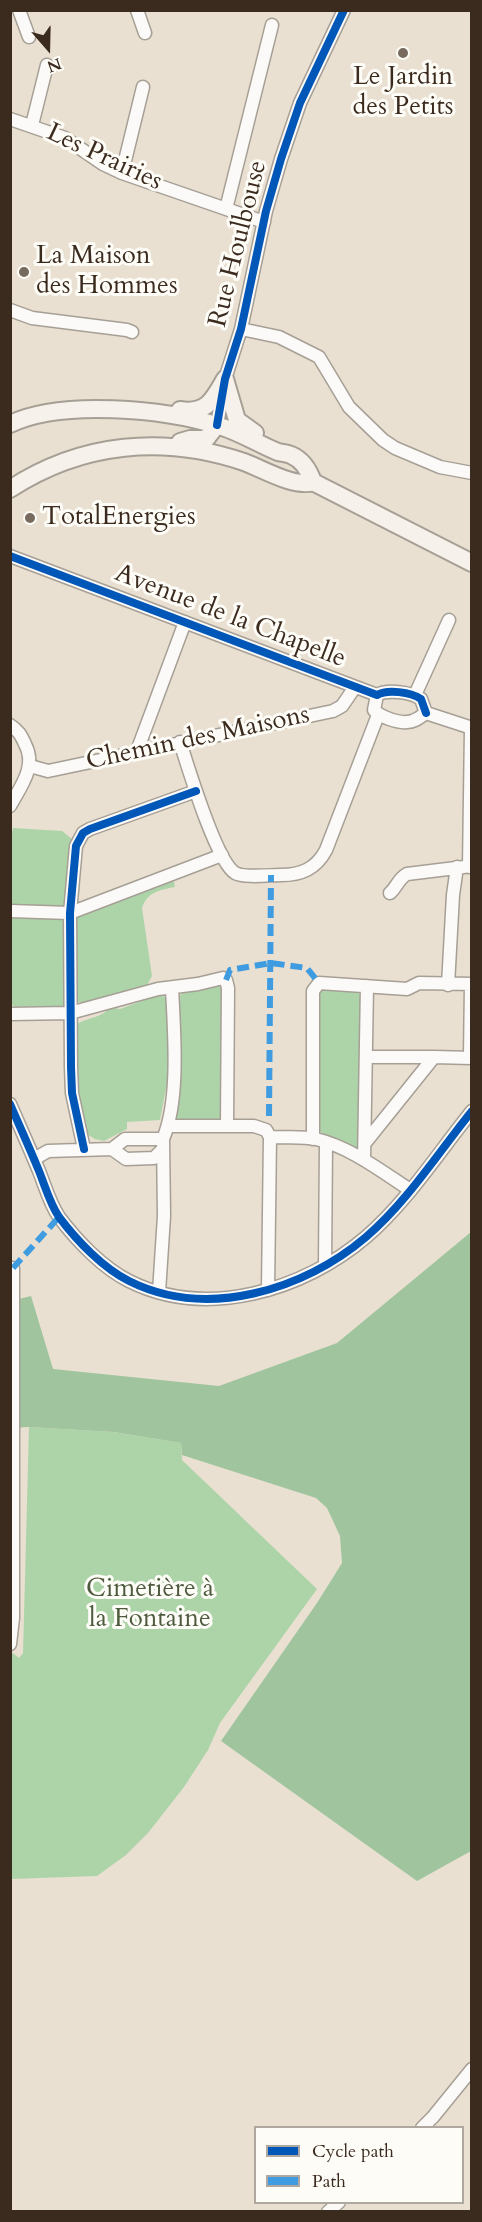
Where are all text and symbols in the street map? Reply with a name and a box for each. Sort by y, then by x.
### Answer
north arrow [18,18,78,78]
marker: Le Jardin des Petits [396,46,410,60]
text: N [44,52,64,78]
place label: Le Jardin des Petits [353,62,453,124]
street label: Les Prairies [41,118,167,198]
street label: Rue Houlbouse [203,157,275,331]
place label: La Maison des Hommes [36,241,178,302]
marker: La Maison des Hommes [17,265,31,279]
place label: TotalEnergies [42,502,196,534]
marker: TotalEnergies [23,511,37,525]
street label: Avenue de la Chapelle [110,559,350,675]
street label: Chemin des Maisons [83,700,313,778]
park label: Cimetière à la Fontaine [86,1574,214,1636]
legend [254,2126,464,2204]
text: Cycle path [312,2139,394,2164]
text: Path [312,2169,346,2194]

